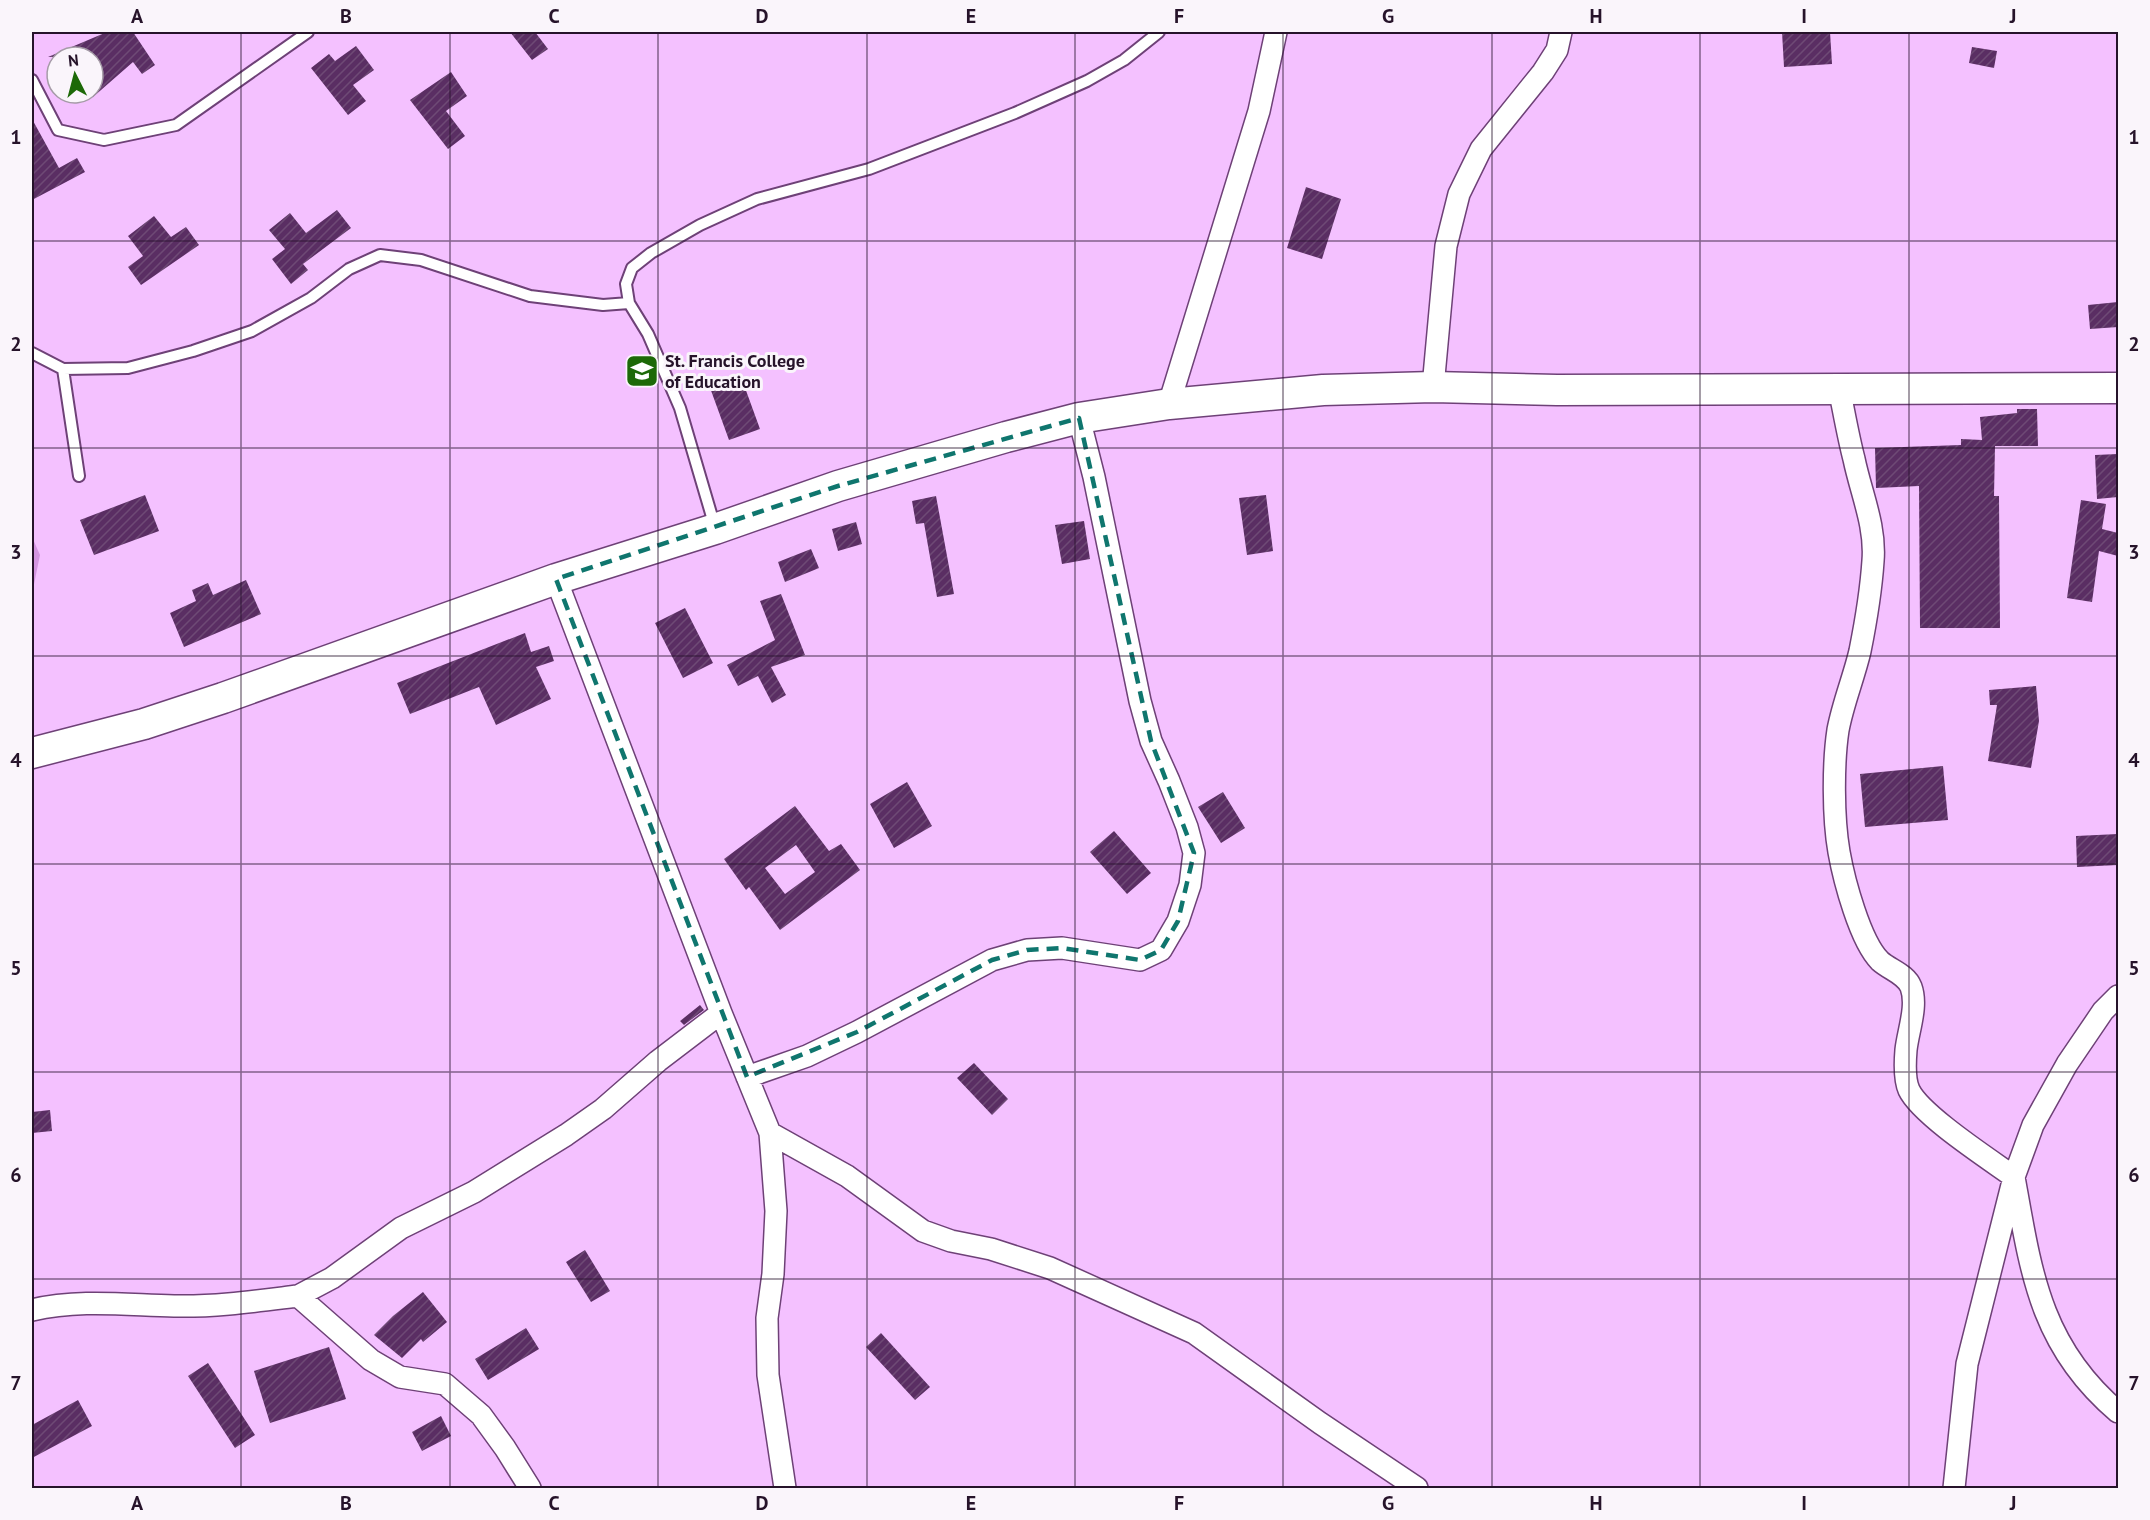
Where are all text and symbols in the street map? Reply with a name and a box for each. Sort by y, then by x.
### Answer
text: A [131,3,144,29]
text: B [340,3,352,29]
text: C [548,3,560,29]
text: D [756,3,769,29]
text: E [966,3,976,29]
text: F [1174,3,1184,29]
text: G [1382,3,1394,29]
text: H [1589,3,1603,29]
text: I [1801,3,1807,29]
text: J [2009,3,2016,29]
north arrow [45,45,105,105]
text: N [67,50,80,71]
text: 1 [10,124,22,150]
text: 1 [2128,124,2140,150]
text: 2 [10,331,22,357]
text: 2 [2128,331,2140,357]
place label: St. Francis College of Education [665,349,805,393]
school or university icon: St. Francis College of Education [624,353,660,389]
text: 3 [10,539,22,565]
text: 3 [2128,539,2140,565]
text: 4 [10,747,22,773]
text: 4 [2128,747,2140,773]
text: 5 [10,955,22,981]
text: 5 [2128,955,2140,981]
text: 6 [10,1162,22,1188]
text: 6 [2128,1162,2140,1188]
text: 7 [10,1370,22,1396]
text: 7 [2128,1370,2140,1396]
text: A [131,1490,144,1516]
text: B [340,1490,352,1516]
text: C [548,1490,560,1516]
text: D [756,1490,769,1516]
text: E [966,1490,976,1516]
text: F [1174,1490,1184,1516]
text: G [1382,1490,1394,1516]
text: H [1589,1490,1603,1516]
text: I [1801,1490,1807,1516]
text: J [2009,1490,2016,1516]

